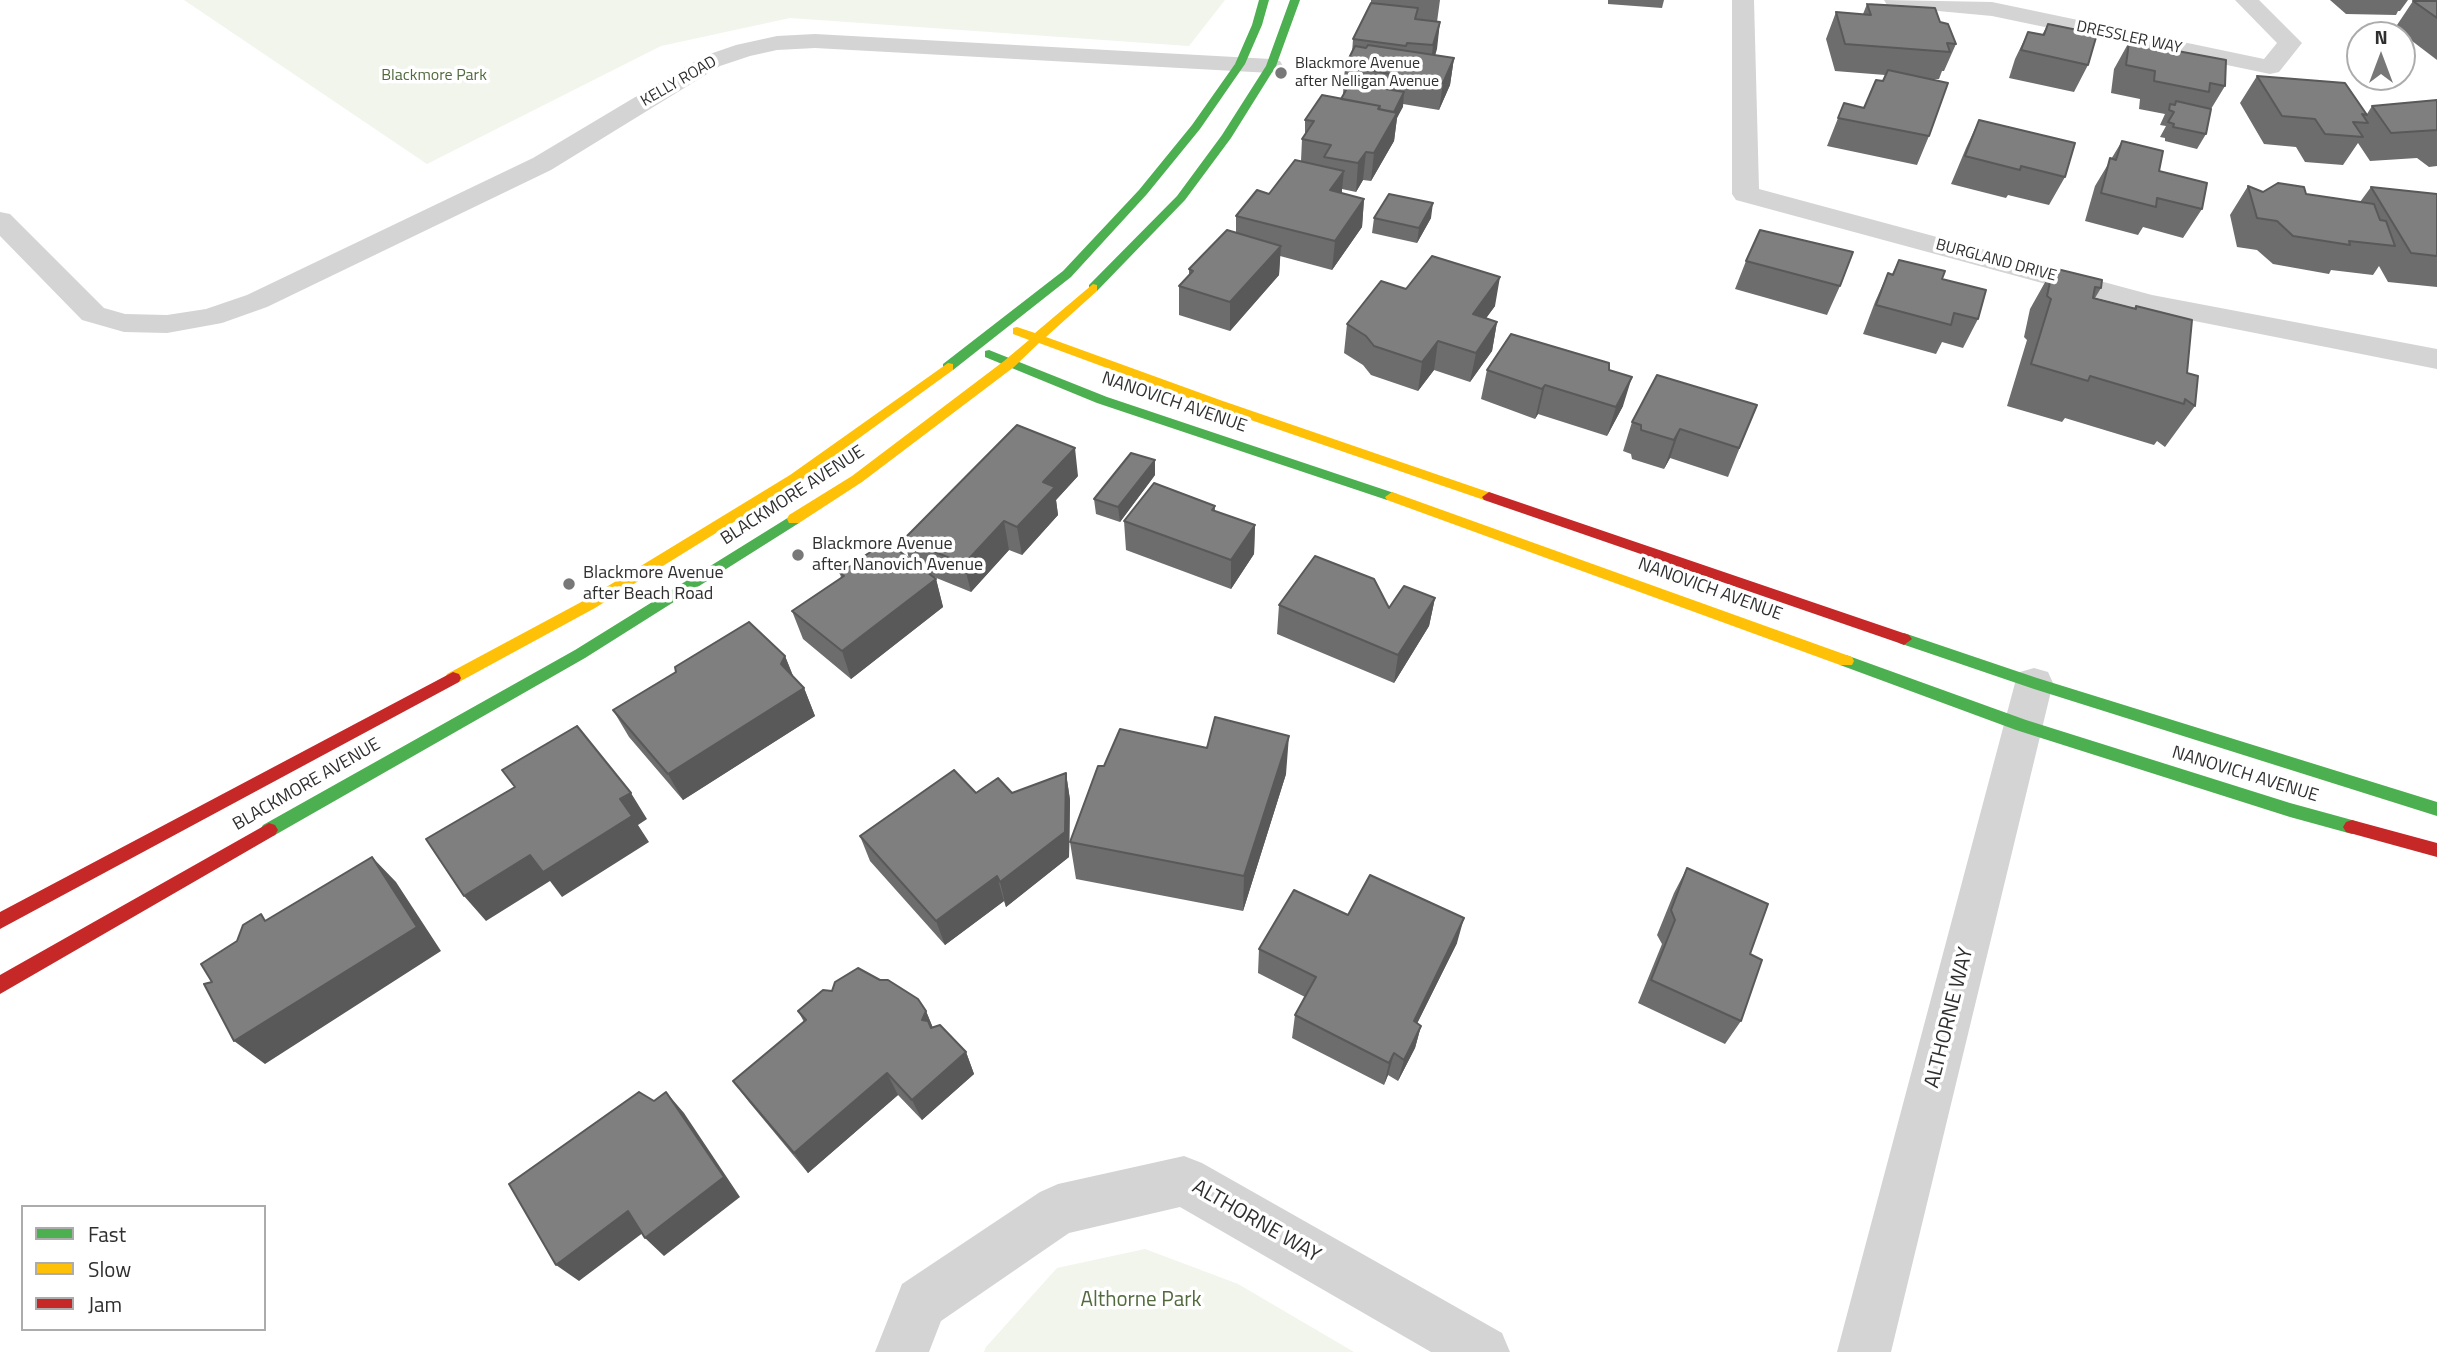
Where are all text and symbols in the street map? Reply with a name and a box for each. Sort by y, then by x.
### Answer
street label: DRESSLER WAY [2074,17,2184,59]
north arrow [2346,21,2416,91]
text: N [2374,22,2388,51]
street label: KELLY ROAD [638,53,720,111]
place label: Blackmore Avenue after Nelligan Avenue [1295,54,1439,92]
marker: Blackmore Avenue after Nelligan Avenue [1273,65,1289,81]
park label: Blackmore Park [381,66,487,86]
street label: BURGLAND DRIVE [1934,236,2058,286]
street label: NANOVICH AVENUE [1099,368,1249,438]
street label: BLACKMORE AVENUE [717,442,869,550]
place label: Blackmore Avenue after Nanovich Avenue [812,534,983,576]
marker: Blackmore Avenue after Nanovich Avenue [790,547,806,563]
street label: NANOVICH AVENUE [1635,554,1785,626]
place label: Blackmore Avenue after Beach Road [583,563,724,606]
marker: Blackmore Avenue after Beach Road [561,576,577,592]
street label: BLACKMORE AVENUE [229,734,385,836]
street label: NANOVICH AVENUE [2169,742,2321,808]
street label: ALTHORNE WAY [1920,945,1980,1091]
street label: ALTHORNE WAY [1187,1175,1325,1269]
legend [21,1205,266,1331]
text: Fast [88,1218,126,1250]
text: Slow [88,1253,131,1285]
text: Jam [88,1288,122,1320]
park label: Althorne Park [1080,1288,1202,1314]

